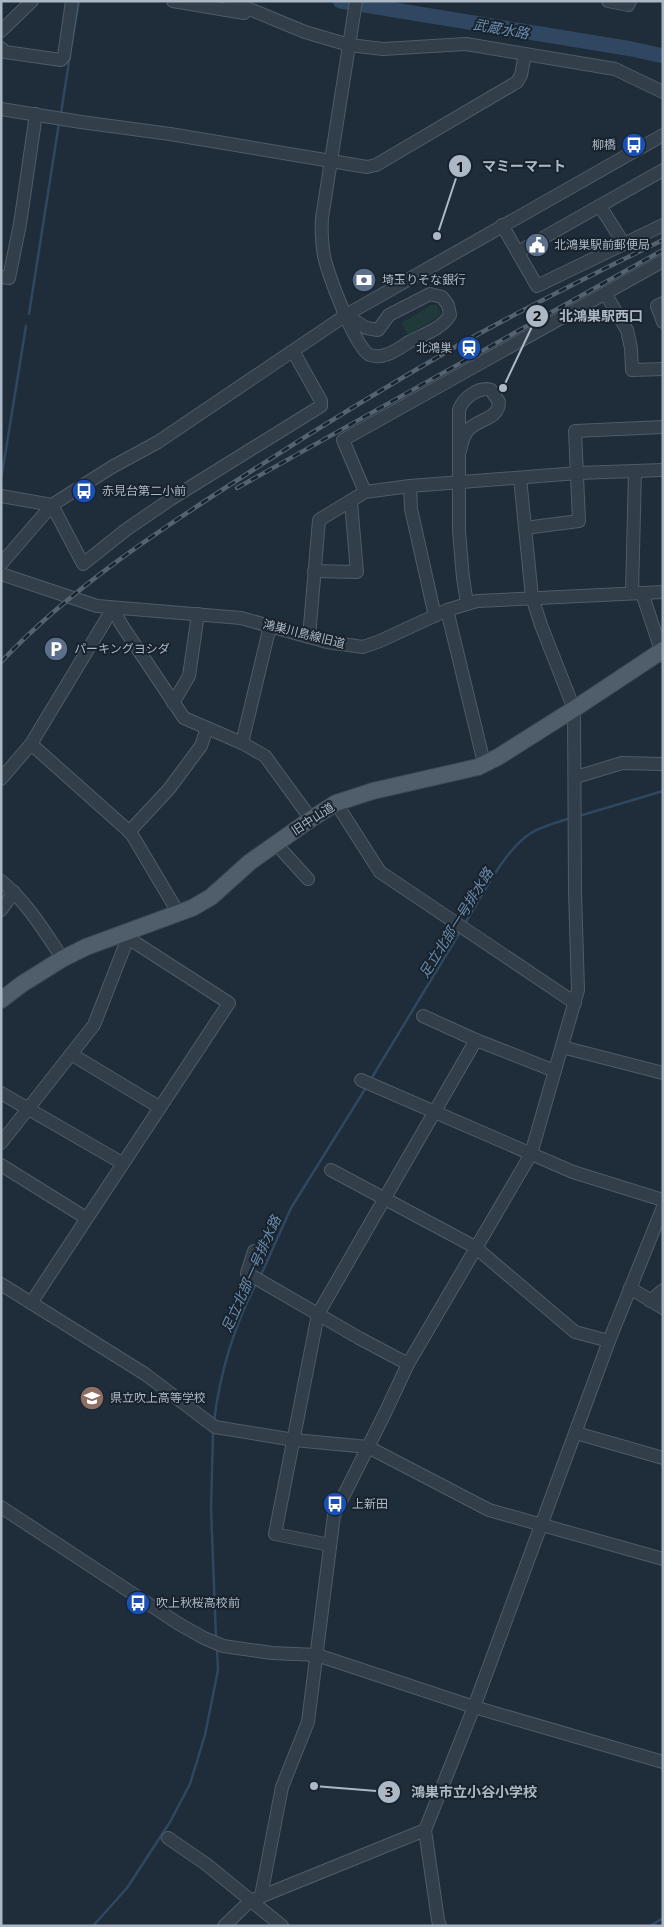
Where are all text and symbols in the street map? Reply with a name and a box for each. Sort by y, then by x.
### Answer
water label: 武蔵水路 [472,14,531,43]
bus stop icon: 柳橋 [621,132,647,158]
place label: 柳橋 [592,136,616,153]
callout: マミーマート [447,152,576,181]
text: 1 [456,156,464,176]
text: マミーマート [482,156,566,175]
public building icon: 北鴻巣駅前郵便局 [524,232,550,258]
place label: 北鴻巣駅前郵便局 [554,236,650,253]
bank icon: 埼玉りそな銀行 [351,267,377,293]
place label: 埼玉りそな銀行 [382,271,466,288]
callout: 北鴻巣駅西口 [524,301,653,330]
text: 2 [533,305,542,325]
text: 北鴻巣駅西口 [559,306,643,325]
station icon: 北鴻巣 [456,335,482,361]
place label: 北鴻巣 [416,339,452,356]
bus stop icon: 赤見台第二小前 [71,478,97,504]
place label: 赤見台第二小前 [102,482,186,499]
street label: 鴻巣川島線旧道 [261,615,347,652]
parking icon: パーキングヨシダ [43,636,69,662]
place label: パーキングヨシダ [74,640,170,657]
street label: 旧中山道 [288,798,337,839]
water label: 足立北部一号排水路 [414,863,498,981]
water label: 足立北部一号排水路 [216,1211,285,1335]
school or university icon: 県立吹上高等学校 [79,1385,105,1411]
place label: 県立吹上高等学校 [110,1389,206,1406]
bus stop icon: 上新田 [322,1491,348,1517]
place label: 上新田 [352,1495,388,1512]
bus stop icon: 吹上秋桜高校前 [125,1590,151,1616]
place label: 吹上秋桜高校前 [156,1594,240,1611]
callout: 鴻巣市立小谷小学校 [376,1777,547,1806]
text: 3 [385,1781,393,1801]
text: 鴻巣市立小谷小学校 [411,1782,537,1801]

